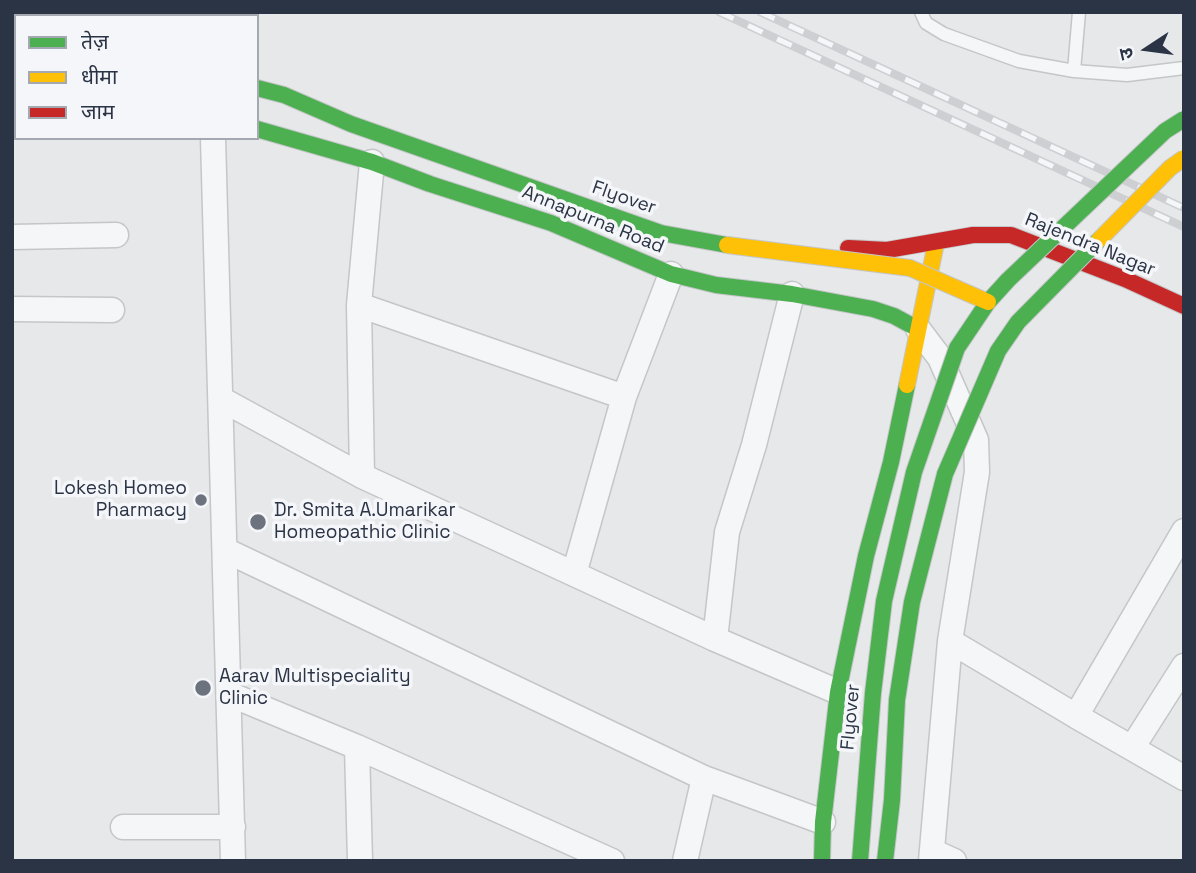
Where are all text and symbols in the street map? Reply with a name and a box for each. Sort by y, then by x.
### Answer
legend [14,14,259,140]
north arrow [1112,14,1182,84]
text: तेज़ [81,28,109,55]
text: उ [1113,46,1139,62]
text: धीमा [81,63,117,90]
text: जाम [81,98,115,125]
street label: Flyover [589,176,659,220]
street label: Annapurna Road [519,181,667,259]
street label: Rajendra Nagar [1021,208,1159,282]
place label: Lokesh Homeo Pharmacy [54,478,187,522]
marker: Lokesh Homeo Pharmacy [193,492,209,508]
place label: Dr. Smita A.Umarikar Homeopathic Clinic [274,500,456,544]
marker: Dr. Smita A.Umarikar Homeopathic Clinic [248,512,268,532]
place label: Aarav Multispeciality Clinic [219,666,411,710]
marker: Aarav Multispeciality Clinic [193,678,213,698]
street label: Flyover [837,683,865,751]

